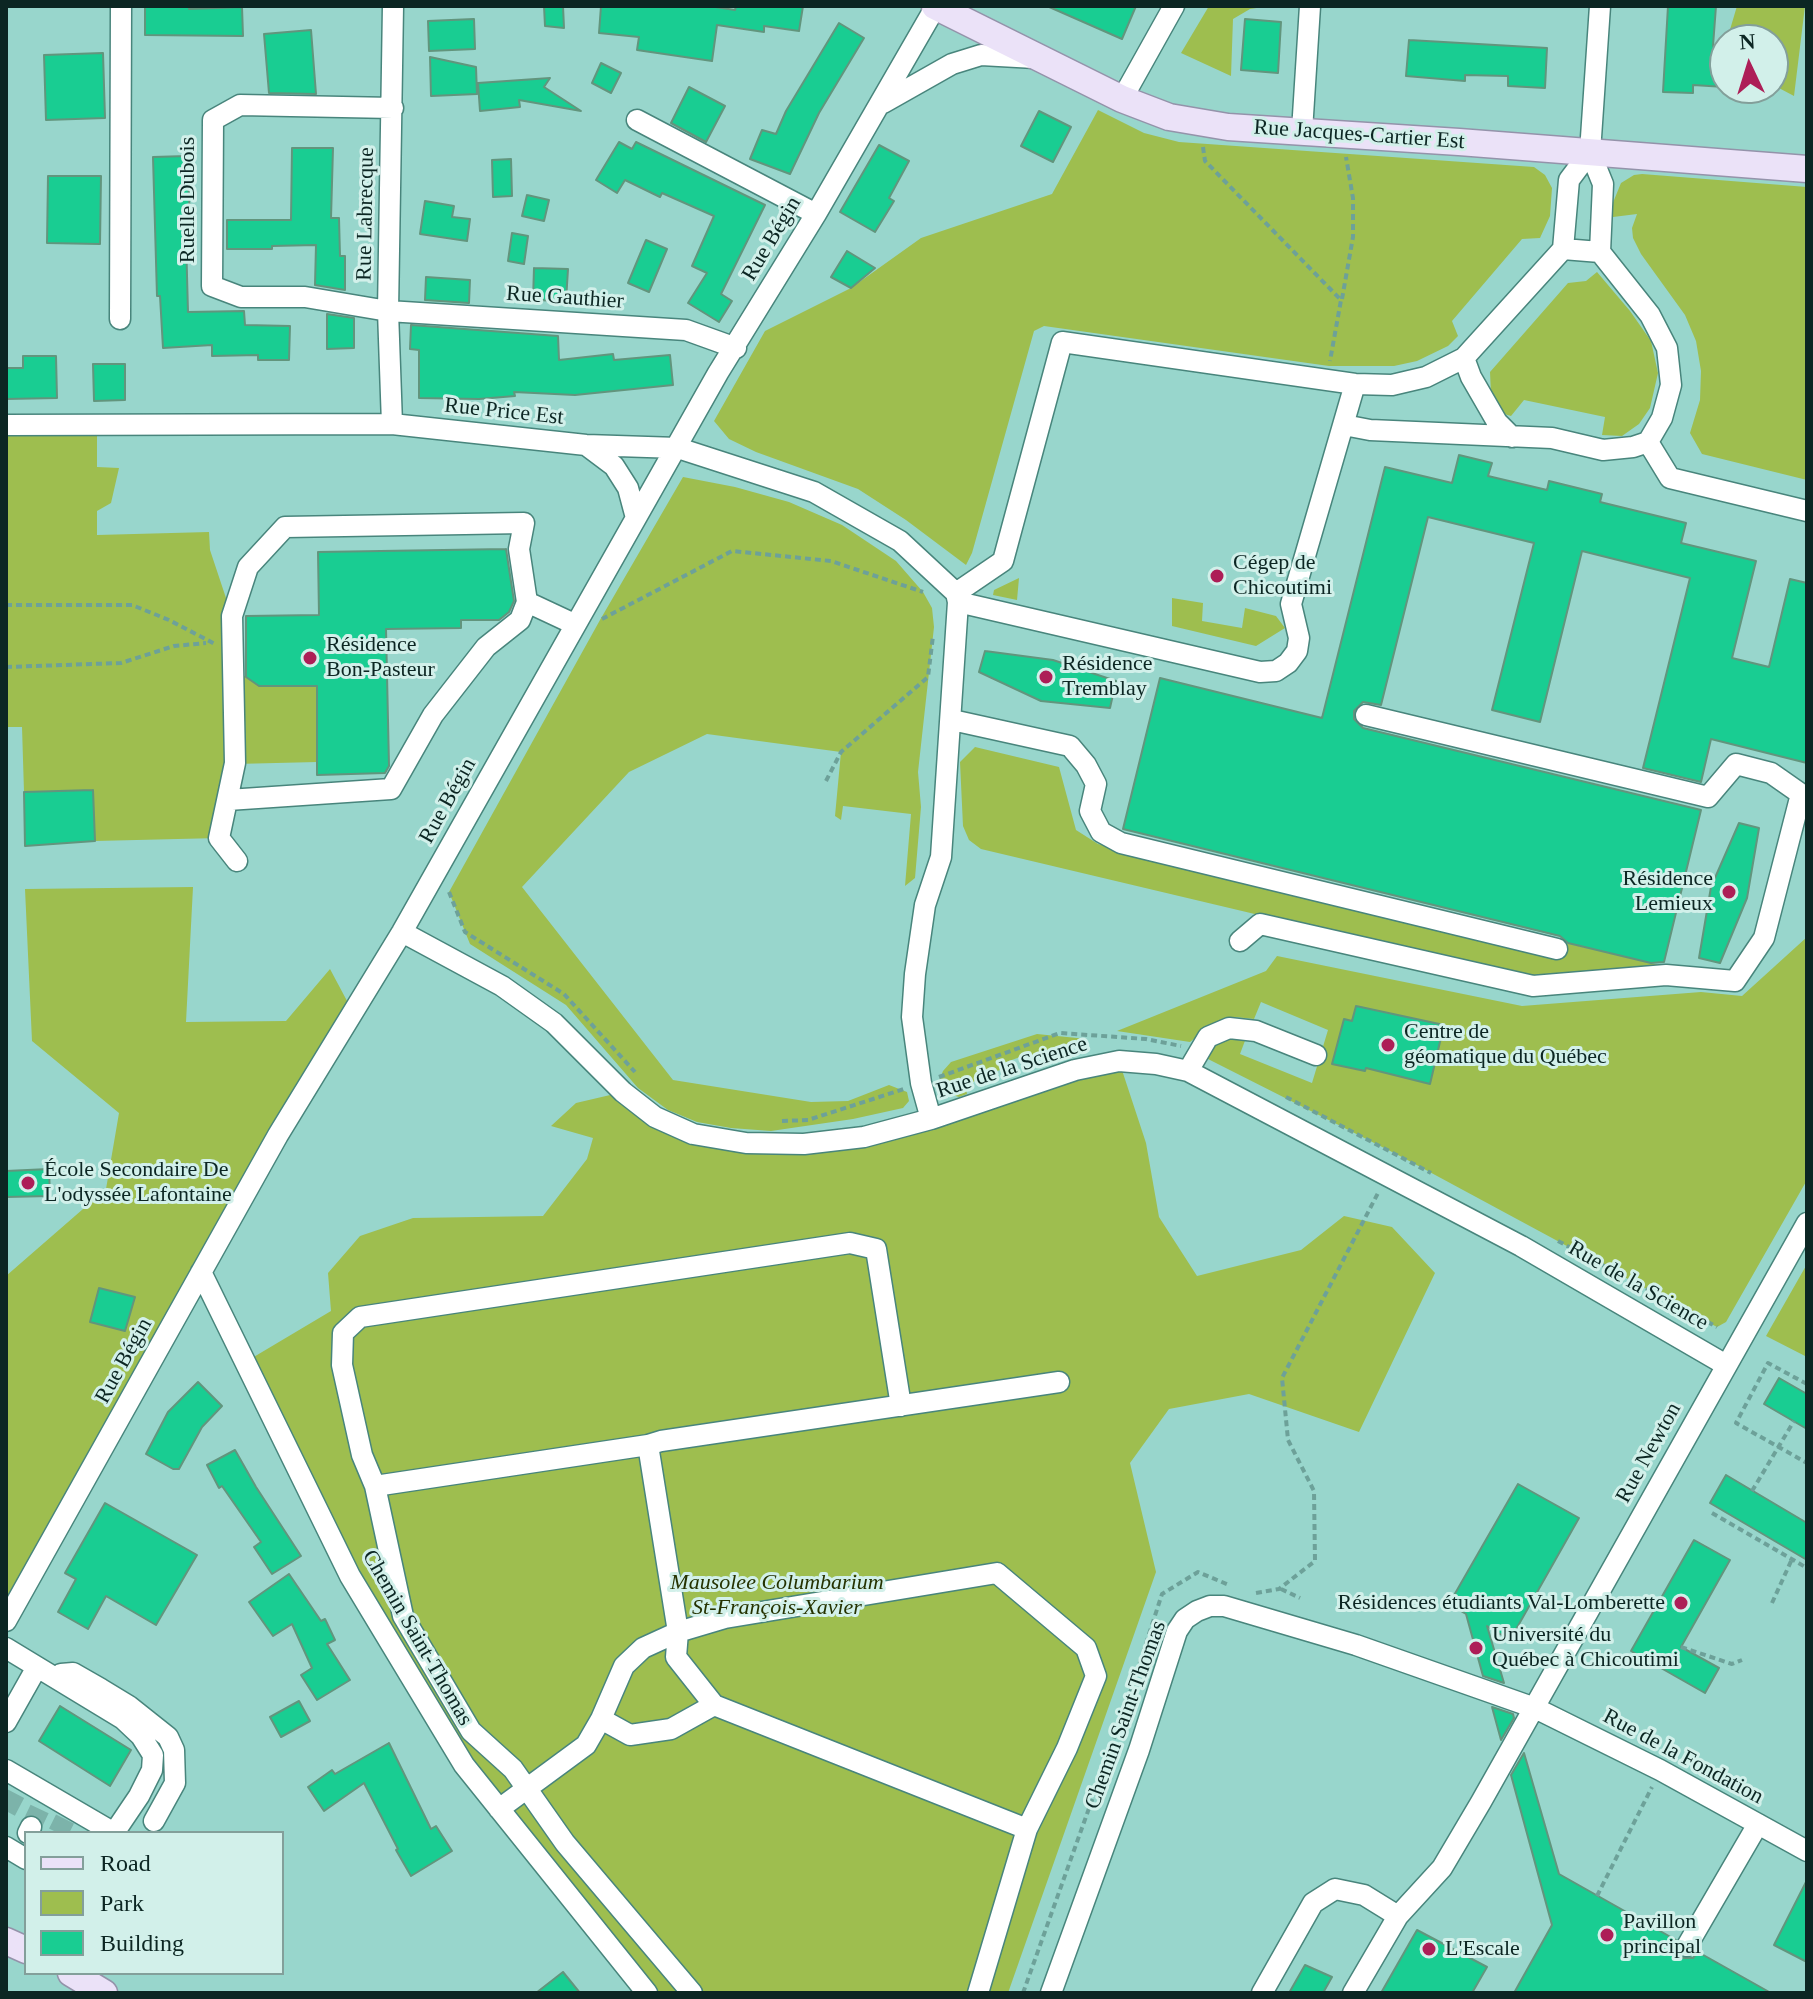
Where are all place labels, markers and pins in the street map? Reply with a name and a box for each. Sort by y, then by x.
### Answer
place label: Cégep de Chicoutimi [1233,550,1332,602]
marker: Cégep de Chicoutimi [1208,567,1226,585]
place label: Résidence Bon-Pasteur [326,632,435,684]
marker: Résidence Bon-Pasteur [301,649,319,667]
place label: Résidence Tremblay [1062,651,1152,702]
marker: Résidence Tremblay [1037,668,1055,686]
place label: Résidence Lemieux [1623,866,1713,918]
marker: Résidence Lemieux [1720,883,1738,901]
place label: Centre de géomatique du Québec [1404,1019,1607,1070]
marker: Centre de géomatique du Québec [1379,1036,1397,1054]
place label: École Secondaire De L'odyssée Lafontaine [44,1157,232,1208]
marker: École Secondaire De L'odyssée Lafontaine [19,1174,37,1192]
place label: Résidences étudiants Val-Lomberette [1338,1590,1665,1616]
marker: Résidences étudiants Val-Lomberette [1672,1594,1690,1612]
place label: Université du Québec à Chicoutimi [1492,1622,1679,1674]
marker: Université du Québec à Chicoutimi [1467,1639,1485,1657]
place label: Pavillon principal [1623,1909,1701,1960]
marker: Pavillon principal [1598,1926,1616,1944]
place label: L'Escale [1445,1936,1520,1962]
marker: L'Escale [1420,1940,1438,1958]

